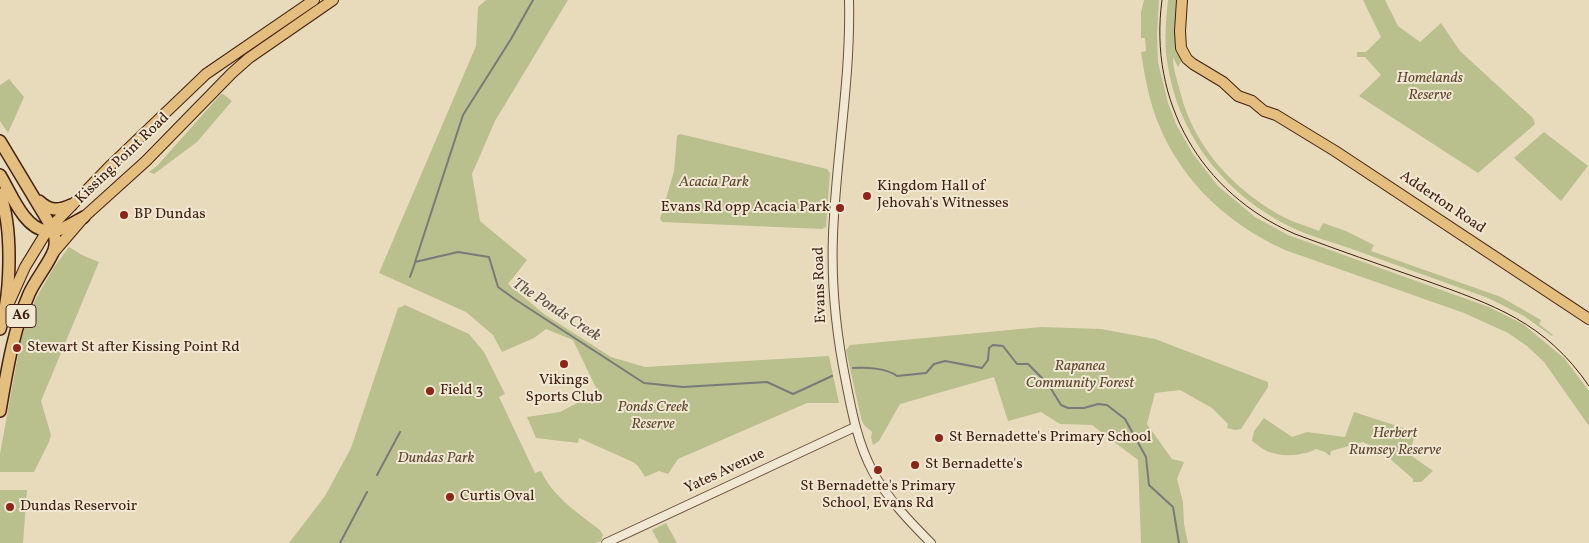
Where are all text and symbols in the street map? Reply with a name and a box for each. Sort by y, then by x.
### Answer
park label: Homelands Reserve [1397,70,1463,105]
street label: Kissing Point Road [72,110,174,208]
street label: Adderton Road [1396,168,1488,238]
park label: Acacia Park [679,174,749,192]
place label: Kingdom Hall of Jehovah's Witnesses [877,178,1009,213]
marker: Kingdom Hall of Jehovah's Witnesses [861,190,873,202]
place label: Evans Rd opp Acacia Park [661,199,830,217]
marker: Evans Rd opp Acacia Park [834,202,846,214]
place label: BP Dundas [134,206,206,224]
marker: BP Dundas [118,209,130,221]
street label: Evans Road [811,246,831,324]
water label: The Ponds Creek [508,275,604,347]
road number: A6 [6,304,36,328]
place label: Stewart St after Kissing Point Rd [27,339,240,357]
marker: Stewart St after Kissing Point Rd [11,342,23,354]
marker: Vikings Sports Club [558,358,570,370]
park label: Rapanea Community Forest [1026,358,1134,393]
place label: Vikings Sports Club [526,372,602,407]
place label: Field 3 [440,382,483,400]
marker: Field 3 [424,385,436,397]
park label: Ponds Creek Reserve [617,399,689,434]
park label: Herbert Rumsey Reserve [1349,425,1441,460]
place label: St Bernadette's Primary School [949,429,1151,447]
marker: St Bernadette's Primary School [933,432,945,444]
street label: Yates Avenue [682,446,768,498]
park label: Dundas Park [397,450,475,468]
place label: St Bernadette's [925,456,1023,474]
marker: St Bernadette's [909,459,921,471]
marker: St Bernadette's Primary School, Evans Rd [872,464,884,476]
place label: St Bernadette's Primary School, Evans Rd [800,478,956,513]
place label: Curtis Oval [460,488,535,506]
marker: Curtis Oval [444,491,456,503]
place label: Dundas Reservoir [20,498,137,516]
marker: Dundas Reservoir [4,501,16,513]

